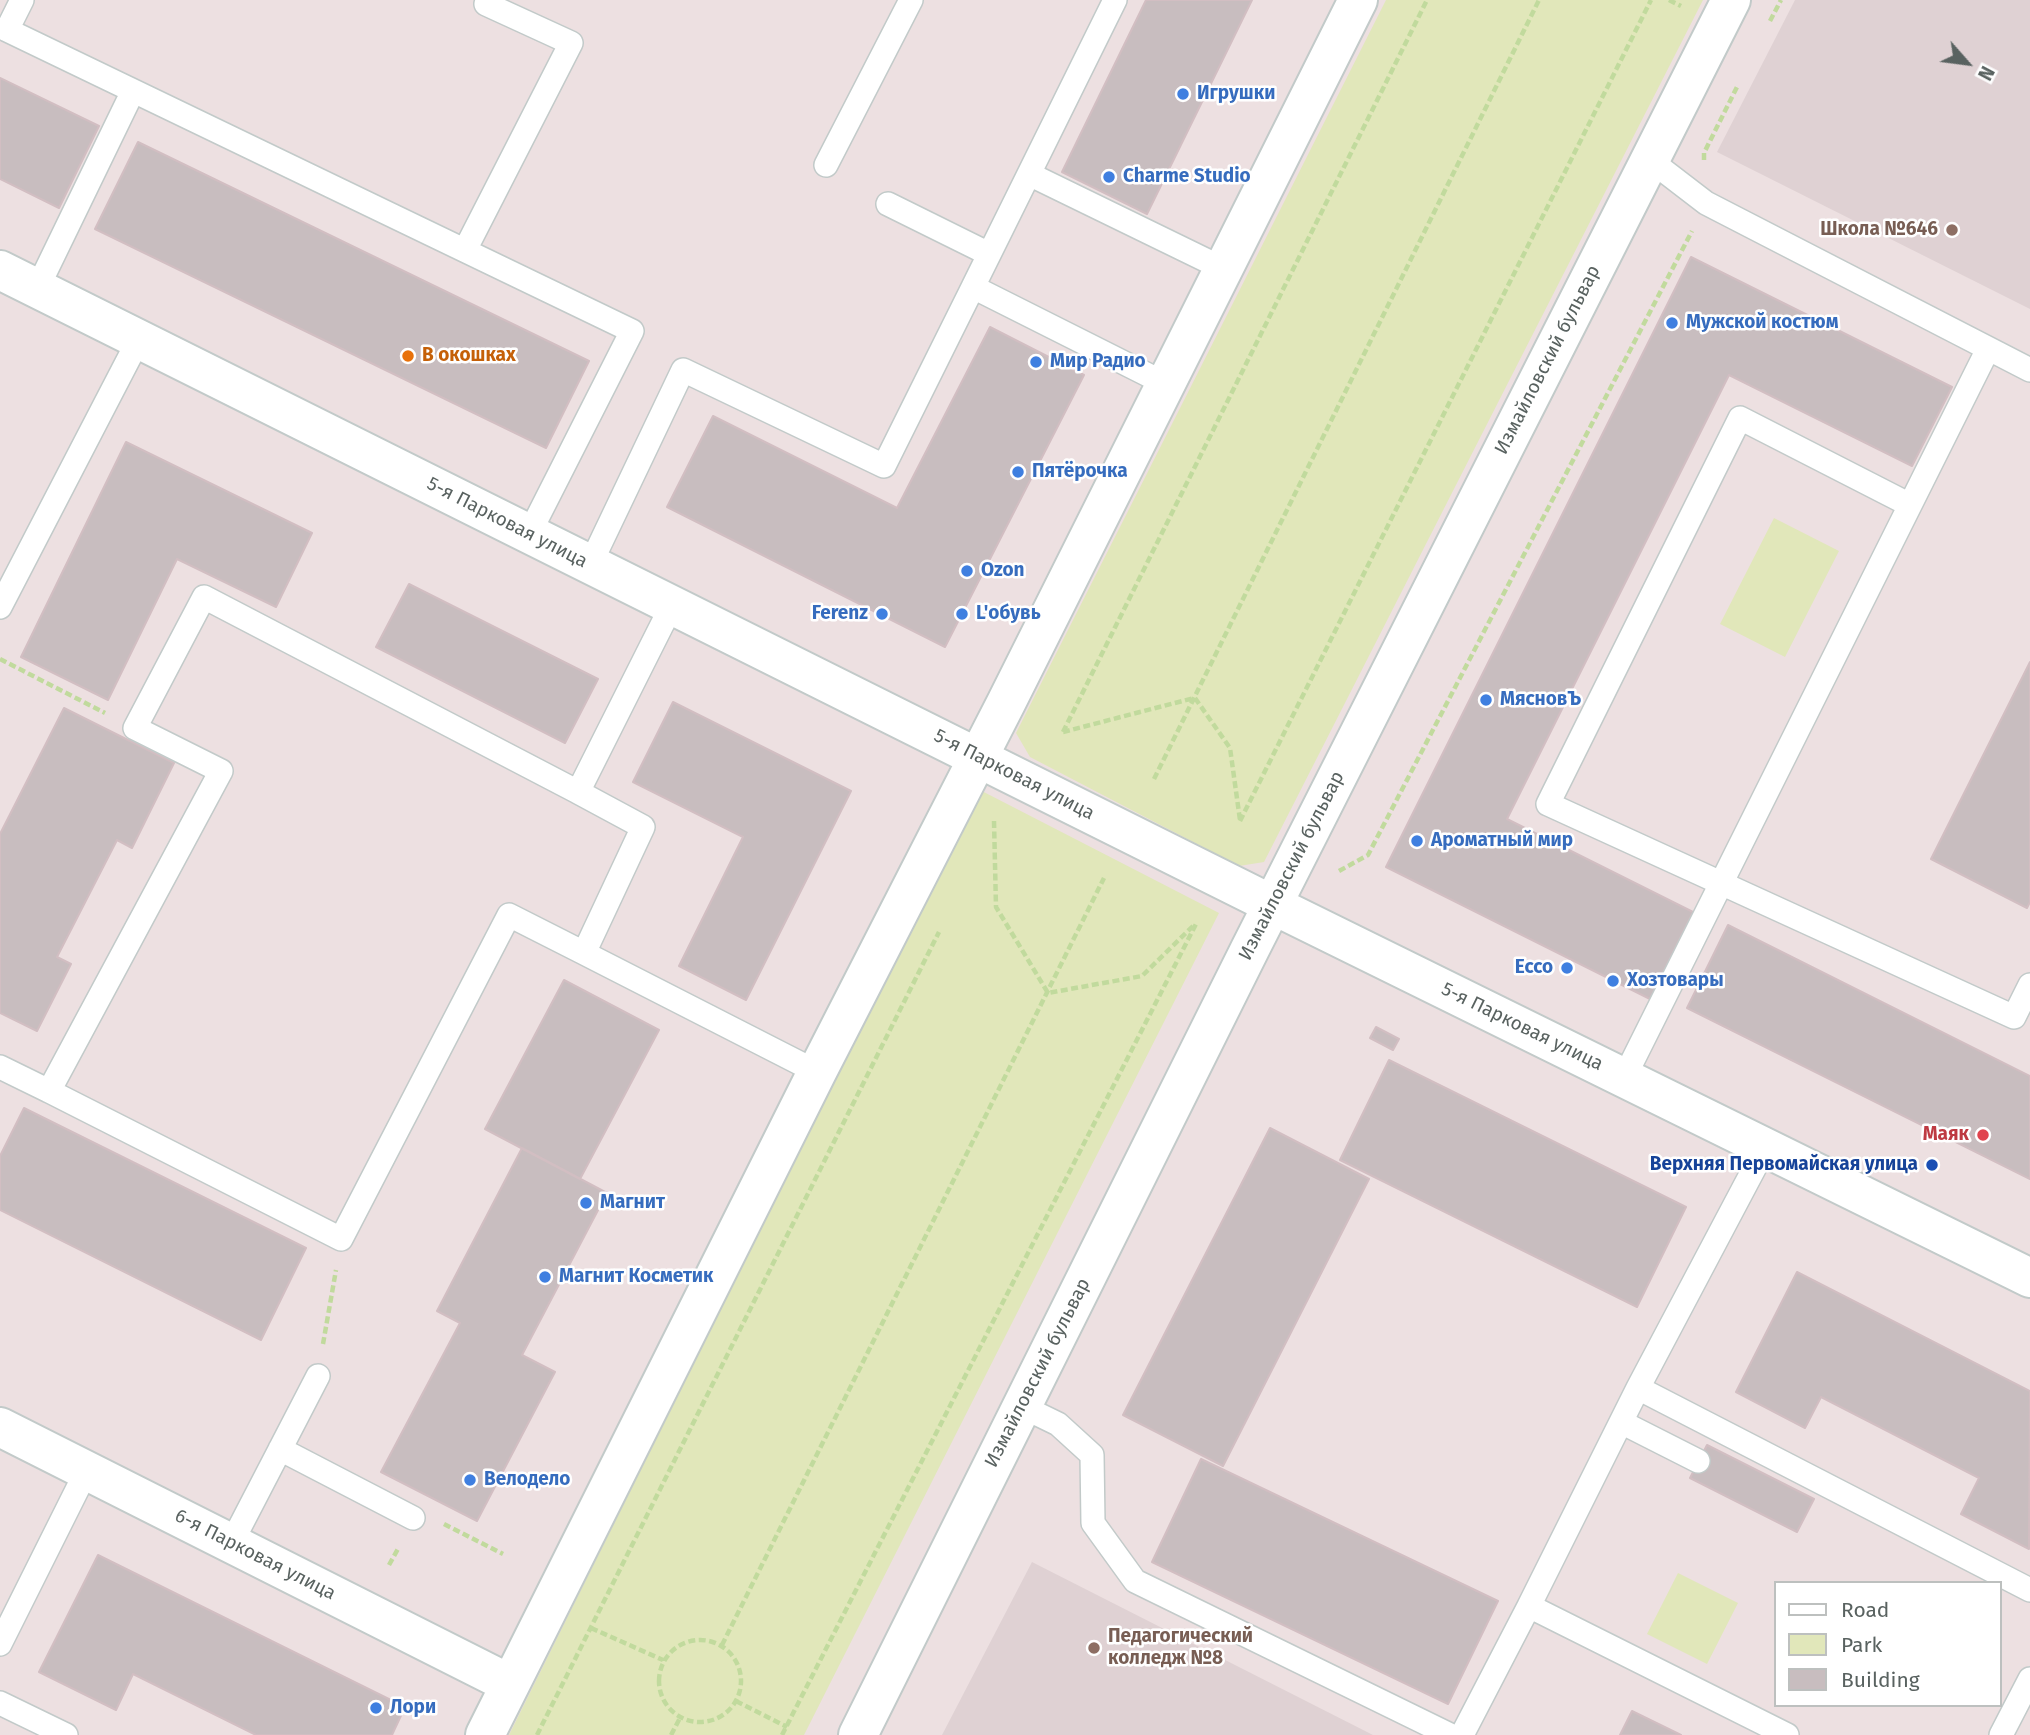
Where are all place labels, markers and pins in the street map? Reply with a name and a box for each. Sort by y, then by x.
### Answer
place label: Игрушки [1197,83,1275,105]
marker: Игрушки [1175,86,1191,102]
place label: Charme Studio [1123,166,1251,188]
marker: Charme Studio [1101,169,1117,185]
place label: Школа №646 [1820,219,1938,241]
marker: Школа №646 [1944,222,1960,238]
place label: Мужской костюм [1686,312,1838,334]
marker: Мужской костюм [1664,315,1680,331]
place label: В окошках [422,345,516,367]
marker: В окошках [400,348,416,364]
place label: Мир Радио [1050,351,1146,373]
marker: Мир Радио [1028,354,1044,370]
place label: Пятёрочка [1032,461,1128,483]
marker: Пятёрочка [1010,464,1026,480]
place label: Ozon [981,560,1025,582]
marker: Ozon [959,563,975,579]
place label: Ferenz [812,603,868,625]
place label: L'обувь [976,603,1041,625]
marker: Ferenz [874,606,890,622]
marker: L'обувь [954,606,970,622]
place label: МясновЪ [1500,689,1581,711]
marker: МясновЪ [1478,692,1494,708]
place label: Ароматный мир [1431,830,1573,852]
marker: Ароматный мир [1409,833,1425,849]
place label: Ecco [1515,957,1553,979]
marker: Ecco [1559,960,1575,976]
place label: Хозтовары [1627,970,1724,992]
marker: Хозтовары [1605,973,1621,989]
place label: Маяк [1923,1124,1969,1146]
marker: Маяк [1975,1127,1991,1143]
place label: Верхняя Первомайская улица [1650,1154,1918,1176]
marker: Верхняя Первомайская улица [1924,1157,1940,1173]
place label: Магнит [600,1192,665,1214]
marker: Магнит [578,1195,594,1211]
place label: Магнит Косметик [559,1266,713,1288]
marker: Магнит Косметик [537,1269,553,1285]
place label: Велодело [484,1469,570,1491]
marker: Велодело [462,1472,478,1488]
place label: Педагогический колледж №8 [1108,1626,1253,1670]
marker: Педагогический колледж №8 [1086,1640,1102,1656]
place label: Лори [390,1697,436,1719]
marker: Лори [368,1700,384,1716]

